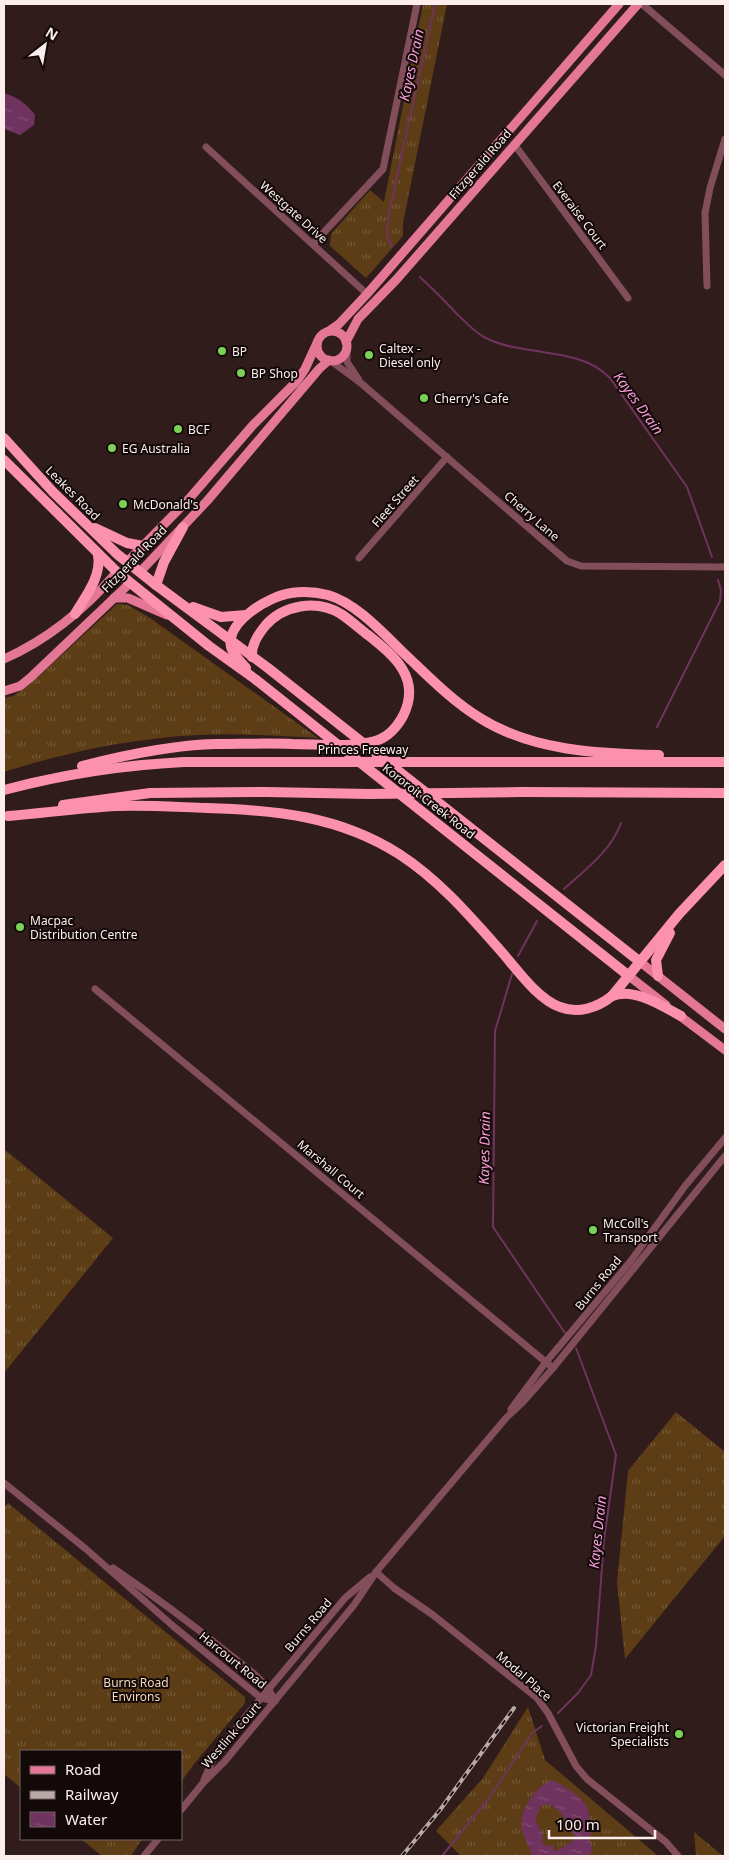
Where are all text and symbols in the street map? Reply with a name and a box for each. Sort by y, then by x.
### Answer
north arrow [20,20,70,70]
text: N [42,22,62,45]
water label: Kayes Drain [394,27,428,103]
street label: Fitzgerald Road [445,125,515,203]
street label: Westgate Drive [256,177,332,247]
street label: Everaise Court [549,177,612,253]
place label: Caltex - Diesel only [379,340,441,371]
place label: BP [232,343,247,360]
marker: BP [216,345,228,357]
marker: Caltex - Diesel only [363,349,375,361]
place label: BP Shop [251,365,298,382]
marker: BP Shop [235,367,247,379]
water label: Kayes Drain [610,368,668,438]
place label: Cherry's Cafe [434,390,509,407]
marker: Cherry's Cafe [418,392,430,404]
place label: BCF [188,421,210,438]
marker: BCF [172,423,184,435]
place label: EG Australia [122,440,190,457]
marker: EG Australia [106,442,118,454]
street label: Leakes Road [42,462,104,524]
street label: Fleet Street [368,471,423,531]
street label: Cherry Lane [501,487,563,545]
place label: McDonald's [133,496,199,513]
marker: McDonald's [117,498,129,510]
street label: Fitzgerald Road [98,522,170,596]
street label: Princes Freeway [318,741,409,758]
street label: Kororoit Creek Road [379,759,479,843]
place label: Macpac Distribution Centre [30,912,138,943]
marker: Macpac Distribution Centre [14,921,26,933]
water label: Kayes Drain [474,1111,494,1185]
street label: Marshall Court [294,1136,369,1203]
place label: McColl's Transport [603,1215,658,1246]
marker: McColl's Transport [587,1224,599,1236]
street label: Burns Road [571,1252,625,1314]
water label: Kayes Drain [584,1495,610,1569]
street label: Burns Road [281,1595,335,1655]
street label: Harcourt Road [196,1628,270,1692]
street label: Modal Place [493,1647,555,1705]
park label: Burns Road Environs [103,1674,169,1705]
street label: Westlink Court [198,1698,265,1772]
place label: Victorian Freight Specialists [576,1719,670,1750]
marker: Victorian Freight Specialists [673,1728,685,1740]
legend [20,1750,182,1840]
text: Road [65,1759,101,1779]
text: Railway [65,1784,119,1804]
scale bar [549,1808,655,1840]
text: Water [65,1809,107,1829]
text: 100 m [556,1814,600,1834]

